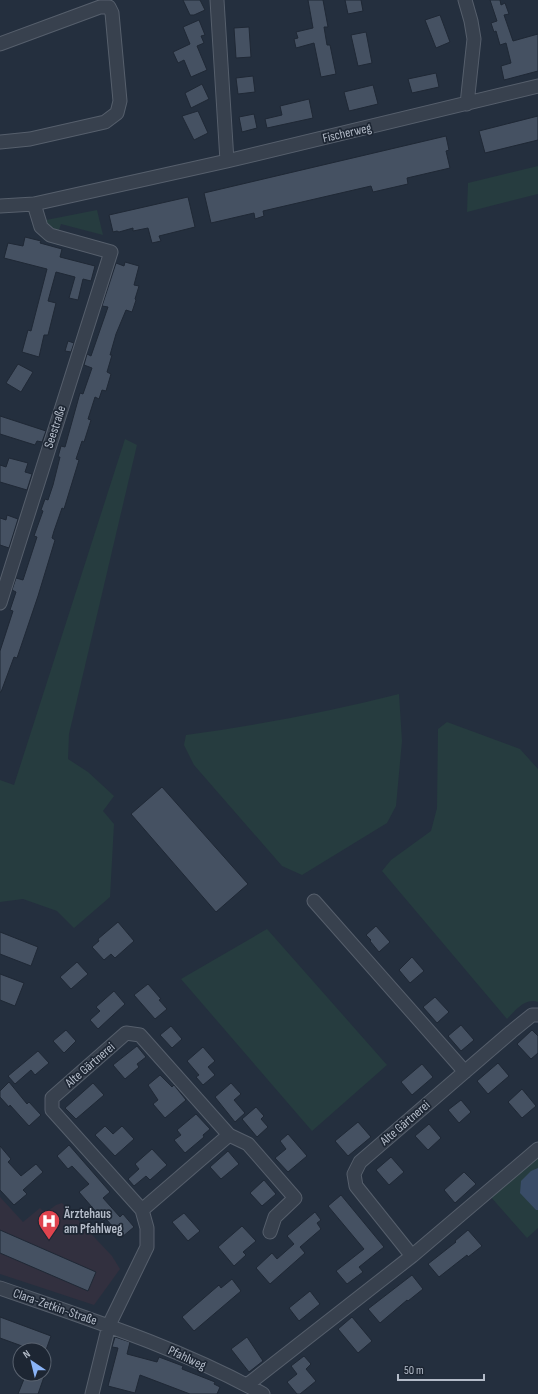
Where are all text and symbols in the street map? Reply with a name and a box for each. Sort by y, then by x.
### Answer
street label: Fischerweg [321,120,373,146]
street label: Seestraße [41,404,69,450]
street label: Alte Gärtnerei [61,1039,118,1092]
street label: Alte Gärtnerei [376,1097,433,1150]
place label: Ärztehaus am Pfahlweg [63,1206,123,1237]
hospital icon: Ärztehaus am Pfahlweg [36,1208,62,1241]
street label: Clara-Zetkin-Straße [11,1285,99,1329]
north arrow [12,1342,52,1382]
street label: Pfahlweg [166,1342,208,1374]
text: N [20,1347,33,1361]
scale bar [398,1356,484,1382]
text: 50 m [404,1363,424,1378]

